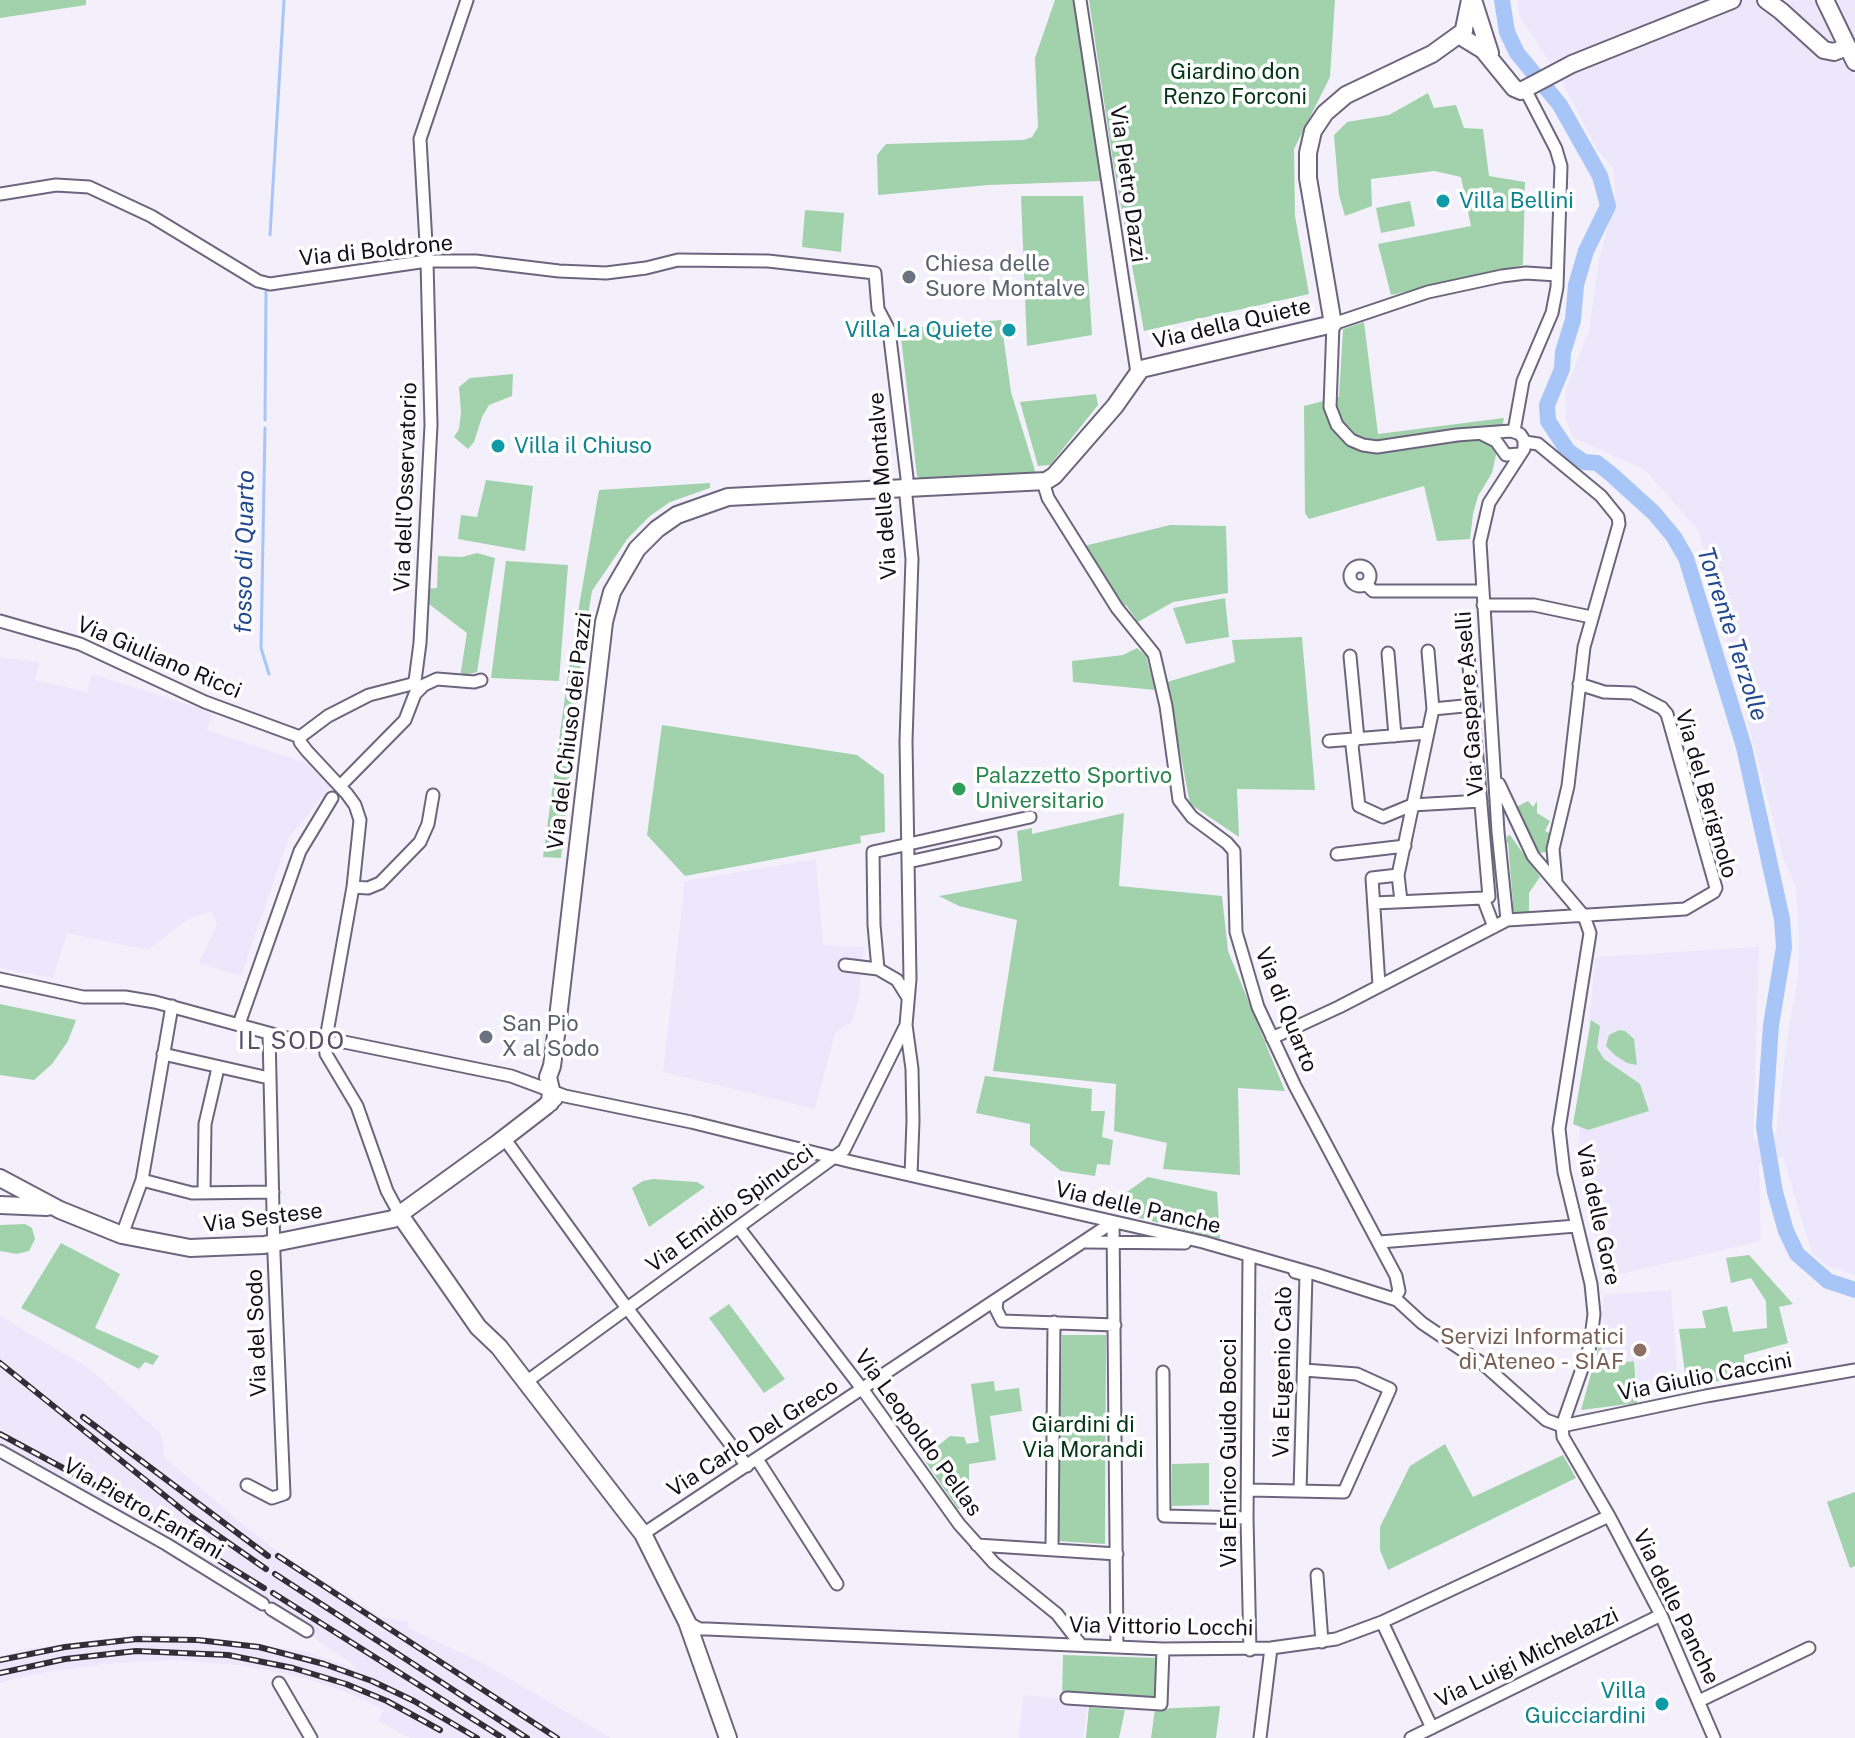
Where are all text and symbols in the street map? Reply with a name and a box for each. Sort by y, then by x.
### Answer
park label: Giardino don Renzo Forconi [1163,59,1307,110]
street label: Via Pietro Dazzi [1104,104,1152,264]
place label: Villa Bellini [1459,188,1574,214]
marker: Villa Bellini [1434,192,1452,210]
street label: Via di Boldrone [298,230,454,272]
place label: Chiesa delle Suore Montalve [925,251,1085,302]
marker: Chiesa delle Suore Montalve [900,268,918,286]
street label: Via della Quiete [1150,293,1314,355]
place label: Villa La Quiete [845,317,993,343]
marker: Villa La Quiete [1000,321,1018,339]
street label: Via dell'Osservatorio [389,382,423,592]
street label: Via delle Montalve [863,391,903,581]
place label: Villa il Chiuso [514,433,652,459]
marker: Villa il Chiuso [489,437,507,455]
water label: fosso di Quarto [229,470,261,634]
water label: Torrente Terzolle [1690,543,1774,725]
street label: Via Gaspare Aselli [1450,610,1490,798]
street label: Via Giuliano Ricci [73,611,245,705]
street label: Via del Chiuso dei Pazzi [542,611,598,851]
street label: Via del Berignolo [1669,707,1743,881]
place label: Palazzetto Sportivo Universitario [975,763,1172,814]
marker: Palazzetto Sportivo Universitario [950,780,968,798]
street label: Via di Quarto [1249,944,1323,1076]
place label: San Pio X al Sodo [502,1011,599,1062]
district label: IL SODO [238,1028,346,1056]
marker: San Pio X al Sodo [477,1028,495,1046]
street label: Via Emidio Spinucci [641,1140,819,1278]
street label: Via delle Gore [1570,1142,1626,1288]
street label: Via delle Panche [1053,1176,1223,1240]
street label: Via Sestese [202,1198,324,1238]
street label: Via del Sodo [242,1269,272,1397]
street label: Via Eugenio Calò [1268,1286,1298,1458]
place label: Servizi Informatici di Ateneo - SIAF [1440,1324,1624,1376]
street label: Via Enrico Guido Bocci [1216,1338,1242,1568]
marker: Servizi Informatici di Ateneo - SIAF [1631,1341,1649,1359]
street label: Via Leopoldo Pellas [849,1344,987,1522]
street label: Via Giulio Caccini [1616,1347,1794,1407]
street label: Via Carlo Del Greco [663,1373,843,1503]
park label: Giardini di Via Morandi [1022,1412,1144,1464]
street label: Via Pietro Fanfani [58,1452,228,1566]
street label: Via delle Panche [1627,1525,1725,1689]
street label: Via Luigi Michelazzi [1431,1602,1623,1714]
street label: Via Vittorio Locchi [1069,1612,1253,1642]
place label: Villa Guicciardini [1525,1678,1646,1730]
marker: Villa Guicciardini [1653,1695,1671,1713]

